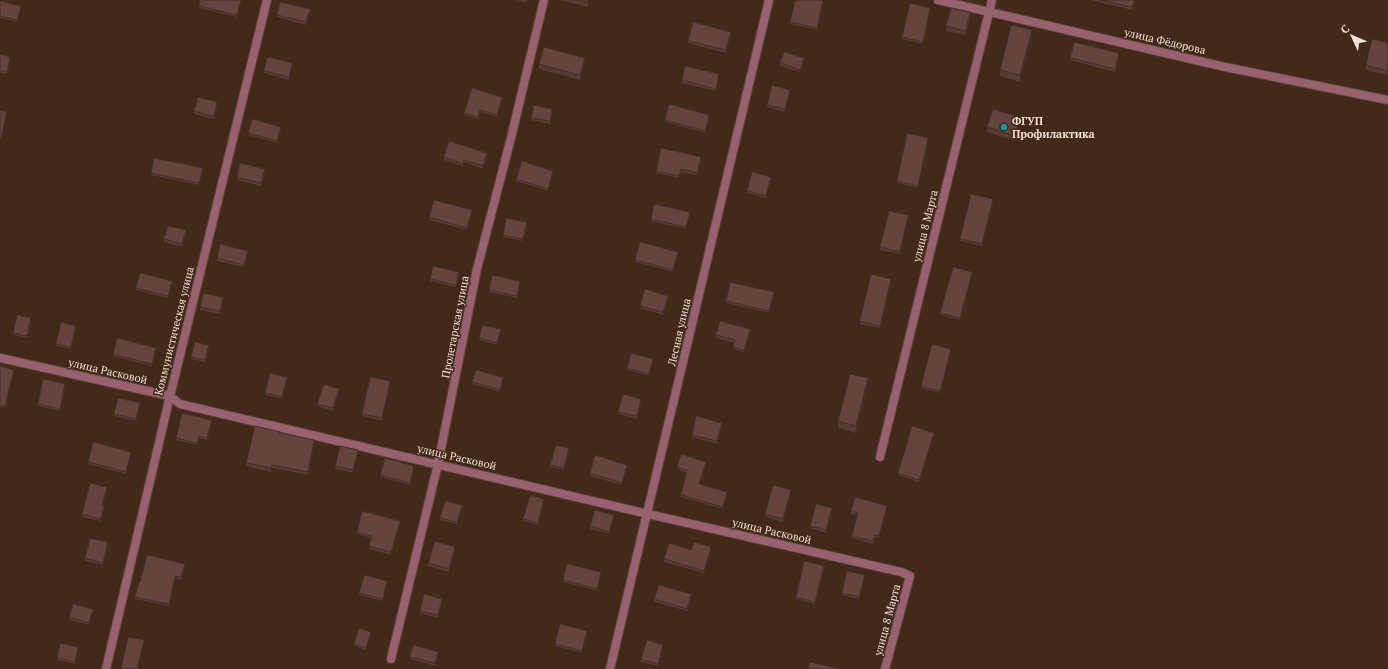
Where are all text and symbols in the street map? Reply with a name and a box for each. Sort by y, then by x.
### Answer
north arrow [1332,16,1372,56]
text: С [1337,22,1352,37]
street label: улица Фёдорова [1122,25,1207,57]
place label: ФГУП Профилактика [1012,114,1095,141]
marker: ФГУП Профилактика [999,122,1009,132]
street label: улица 8 Марта [909,188,941,264]
street label: Коммунистическая улица [151,265,197,397]
street label: Пролетарская улица [438,274,472,379]
street label: Лесная улица [664,296,694,368]
street label: улица Расковой [66,355,149,387]
street label: улица Расковой [415,441,498,473]
street label: улица Расковой [730,515,813,547]
street label: улица 8 Марта [870,582,903,658]

